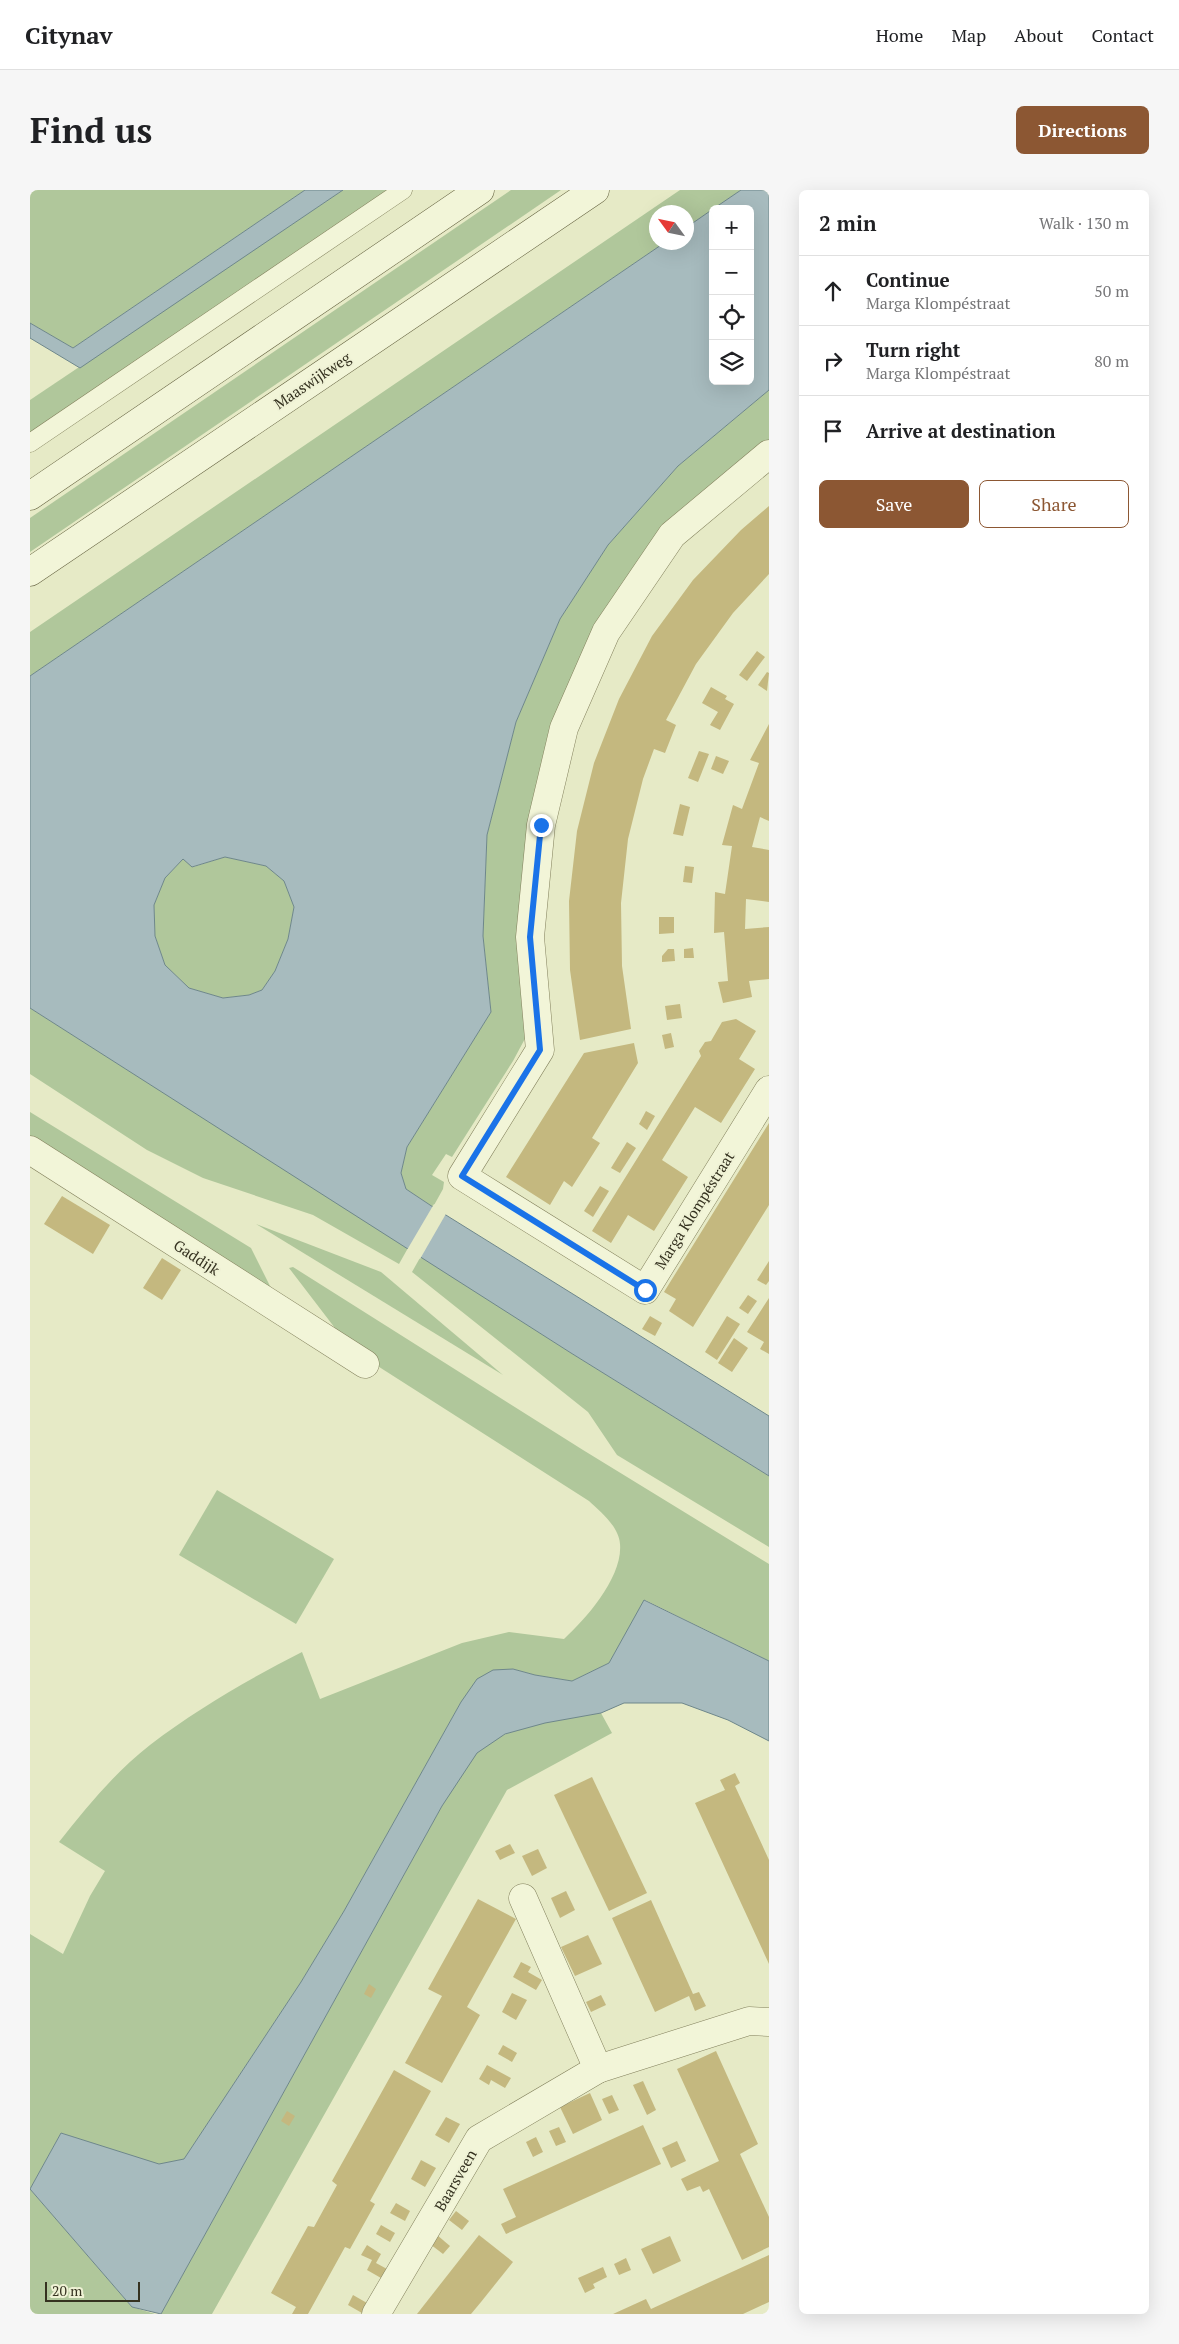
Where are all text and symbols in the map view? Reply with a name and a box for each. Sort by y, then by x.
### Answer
text: Citynav [25,19,112,51]
text: Home [876,23,923,47]
text: Map [951,23,986,47]
text: About [1014,23,1063,47]
text: Contact [1091,23,1154,47]
button: Directions [1016,106,1149,154]
text: Find us [30,107,152,153]
north arrow [649,205,694,250]
map controls [709,205,754,385]
button: + [709,205,754,250]
text: 2 min [819,209,876,237]
text: Walk · 130 m [1039,212,1129,234]
button: − [709,250,754,295]
text: Continue [866,267,950,292]
icon: ahead [819,277,847,305]
text: 50 m [1094,280,1129,302]
text: Marga Klompéstraat [866,292,1011,314]
button: locate [709,295,754,340]
text: Turn right [866,337,960,362]
button: layers [709,340,754,385]
street label: Maaswijkweg [270,346,355,413]
icon: right [819,347,847,375]
text: 80 m [1094,350,1129,372]
text: Marga Klompéstraat [866,362,1011,384]
icon: arrive [819,417,847,445]
text: Arrive at destination [866,418,1055,443]
button: Save [819,480,969,528]
button: Share [979,480,1129,528]
route end [530,814,553,837]
street label: Marga Klompéstraat [650,1147,739,1273]
street label: Gaddijk [170,1235,224,1279]
route start [634,1279,657,1302]
street label: Baarsveen [429,2145,481,2214]
scale bar [45,2279,140,2302]
text: 20 m [52,2281,82,2300]

